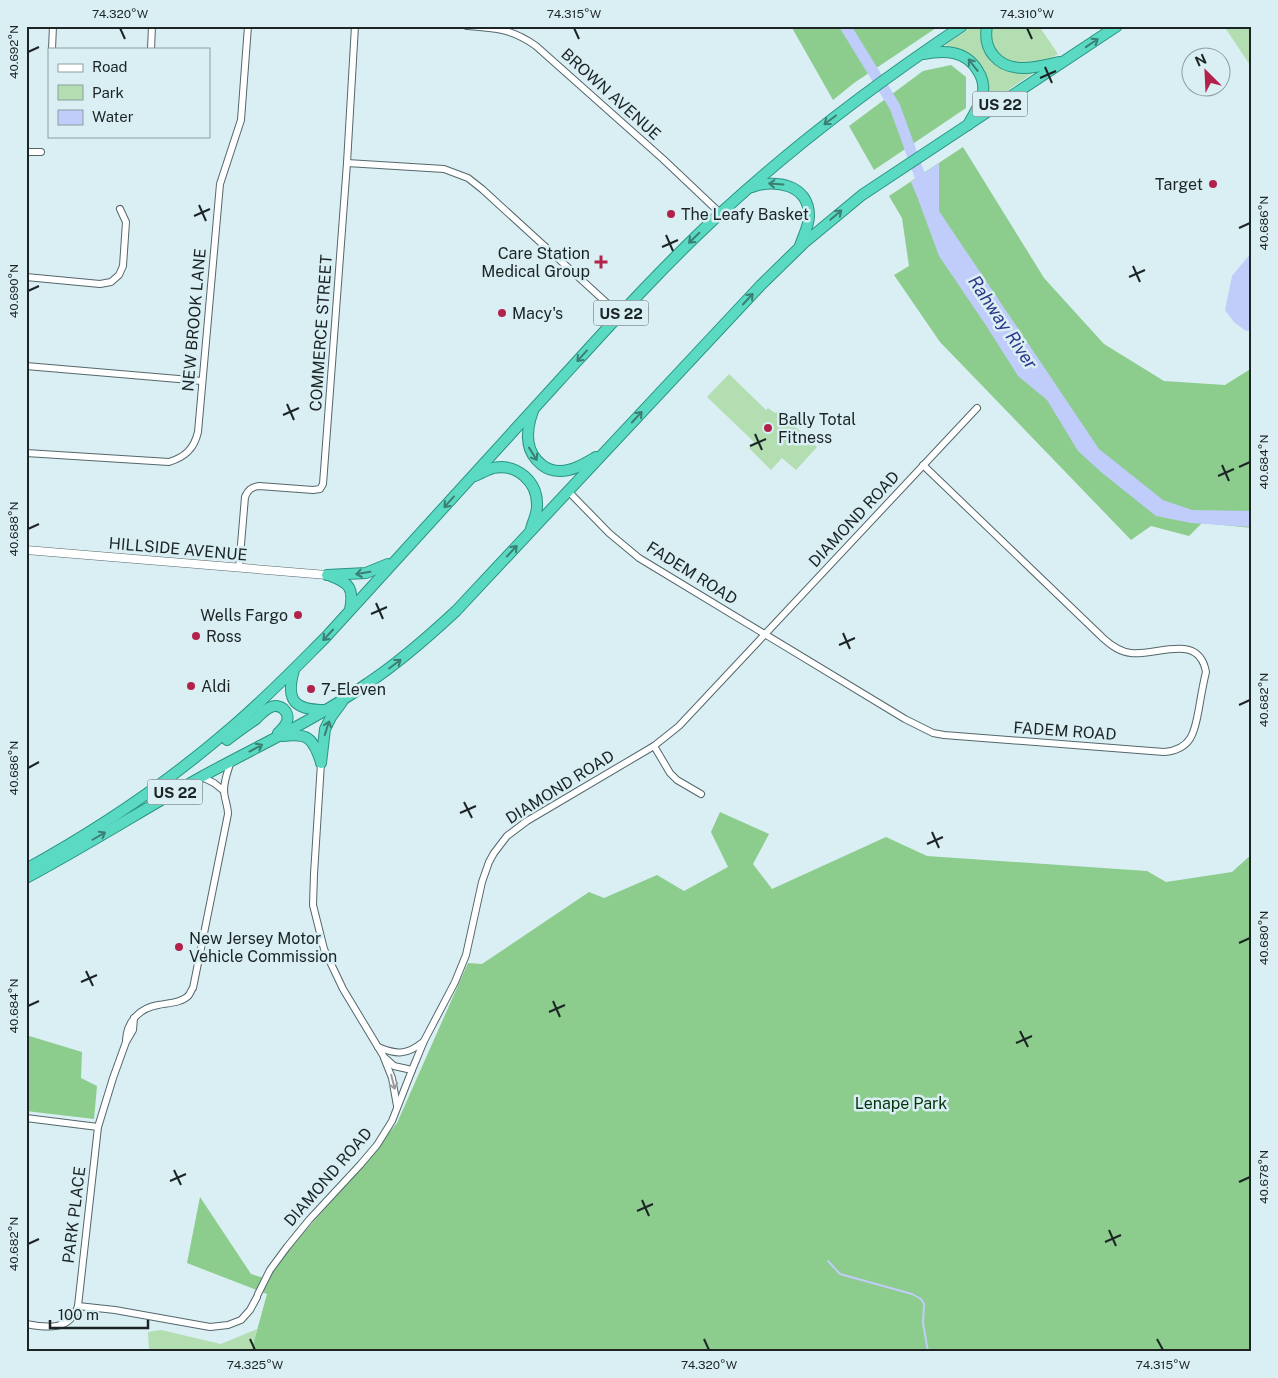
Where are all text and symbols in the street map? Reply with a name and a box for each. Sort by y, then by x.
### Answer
text: 74.320°W [92,7,149,21]
text: 74.315°W [547,7,602,21]
text: 74.310°W [1000,7,1055,21]
text: 40.692°N [7,25,21,79]
one-way arrow [1084,38,1098,48]
street label: BROWN AVENUE [557,44,665,144]
legend [48,48,210,138]
north arrow [1180,48,1230,98]
text: N [1192,51,1209,70]
text: Road [92,58,128,75]
one-way arrow [968,59,979,72]
text: Park [92,84,124,101]
road number: US 22 [972,92,1028,116]
text: Water [92,108,134,125]
one-way arrow [823,115,837,125]
place label: Target [1155,175,1203,194]
marker: Target [1207,178,1219,190]
one-way arrow [769,179,785,188]
text: 40.686°N [1257,196,1271,250]
place label: The Leafy Basket [681,205,809,224]
marker: The Leafy Basket [665,208,677,220]
one-way arrow [830,210,843,221]
one-way arrow [688,232,701,244]
place label: Care Station Medical Group [481,244,590,281]
street label: NEW BROOK LANE [178,248,210,392]
street label: COMMERCE STREET [306,253,336,412]
marker: Care Station Medical Group [594,255,608,269]
text: 40.690°N [7,264,21,318]
water label: Rahway River [964,271,1042,373]
one-way arrow [742,292,754,305]
road number: US 22 [594,300,648,326]
place label: Macy's [512,304,563,323]
marker: Macy's [496,307,508,319]
one-way arrow [576,349,588,362]
place label: Bally Total Fitness [778,410,856,447]
one-way arrow [631,411,643,423]
marker: Bally Total Fitness [762,422,774,434]
text: 40.684°N [1257,435,1271,489]
one-way arrow [529,447,539,461]
street label: DIAMOND ROAD [805,467,903,571]
one-way arrow [443,495,455,508]
text: 40.688°N [7,501,21,557]
street label: HILLSIDE AVENUE [108,533,248,565]
street label: FADEM ROAD [643,538,741,608]
one-way arrow [506,545,518,558]
one-way arrow [355,568,371,578]
place label: Wells Fargo [200,606,288,625]
marker: Wells Fargo [292,609,304,621]
place label: Ross [206,627,242,646]
one-way arrow [322,628,334,641]
marker: Ross [190,630,202,642]
one-way arrow [388,658,401,669]
text: 40.682°N [1257,673,1271,727]
place label: Aldi [201,677,230,696]
marker: Aldi [185,680,197,692]
place label: 7-Eleven [321,680,386,699]
marker: 7-Eleven [305,683,317,695]
street label: FADEM ROAD [1013,718,1117,744]
one-way arrow [322,721,332,737]
text: 40.686°N [7,741,21,795]
one-way arrow [248,743,263,753]
street label: DIAMOND ROAD [502,746,618,828]
road number: US 22 [148,780,202,804]
one-way arrow [91,831,105,841]
text: 40.680°N [1257,911,1271,965]
place label: New Jersey Motor Vehicle Commission [189,929,337,966]
marker: New Jersey Motor Vehicle Commission [173,941,185,953]
text: 40.684°N [7,979,21,1033]
one-way arrow [389,1074,398,1090]
park label: Lenape Park [855,1094,947,1113]
street label: DIAMOND ROAD [280,1124,376,1230]
text: 40.678°N [1257,1150,1271,1204]
street label: PARK PLACE [59,1165,89,1265]
text: 40.682°N [7,1217,21,1271]
scale bar [50,1298,148,1330]
text: 100 m [58,1306,99,1323]
text: 74.325°W [227,1358,284,1372]
text: 74.320°W [681,1358,738,1372]
text: 74.315°W [1136,1358,1191,1372]

